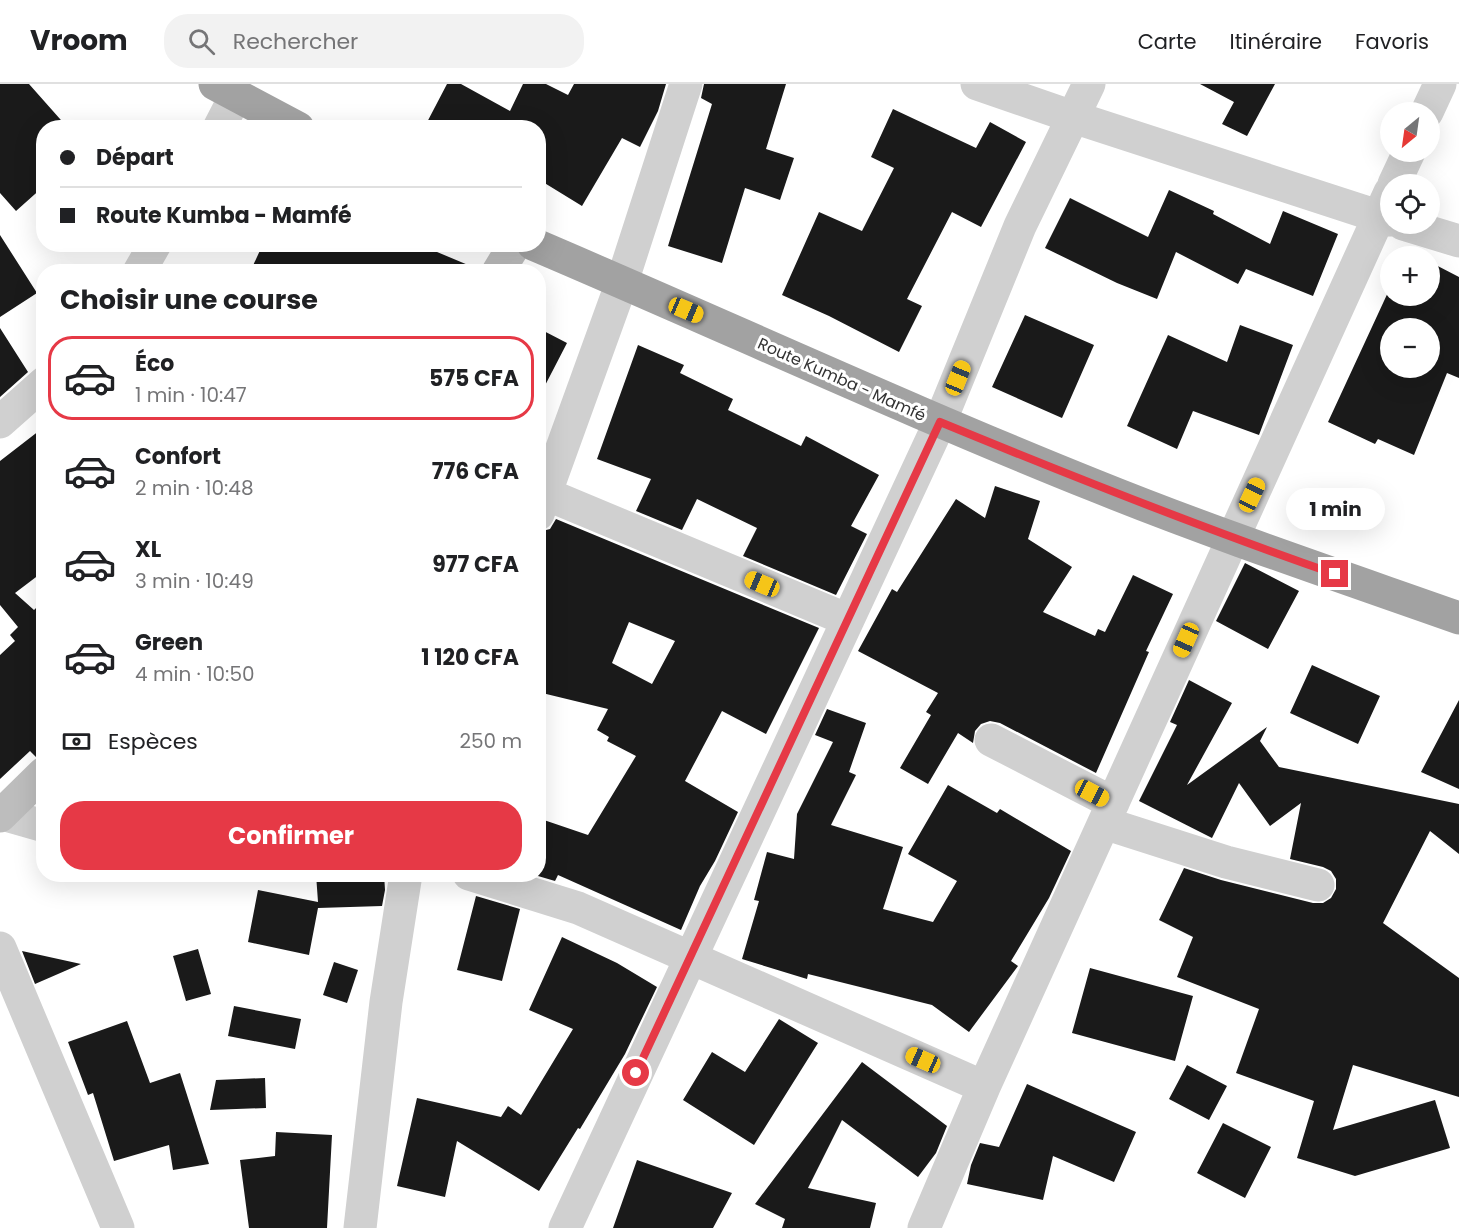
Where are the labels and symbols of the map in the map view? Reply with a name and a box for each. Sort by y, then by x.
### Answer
north arrow [1380,102,1440,162]
car [666,295,706,325]
street label: Route Kumba - Mamfé [754,332,930,427]
car [943,358,973,398]
car [1236,475,1268,515]
callout: 1 min [1286,487,1384,529]
route end [1321,560,1348,587]
car [742,569,782,599]
car [1170,620,1202,660]
car [1072,777,1112,809]
car [903,1044,943,1076]
route start [622,1059,649,1086]

